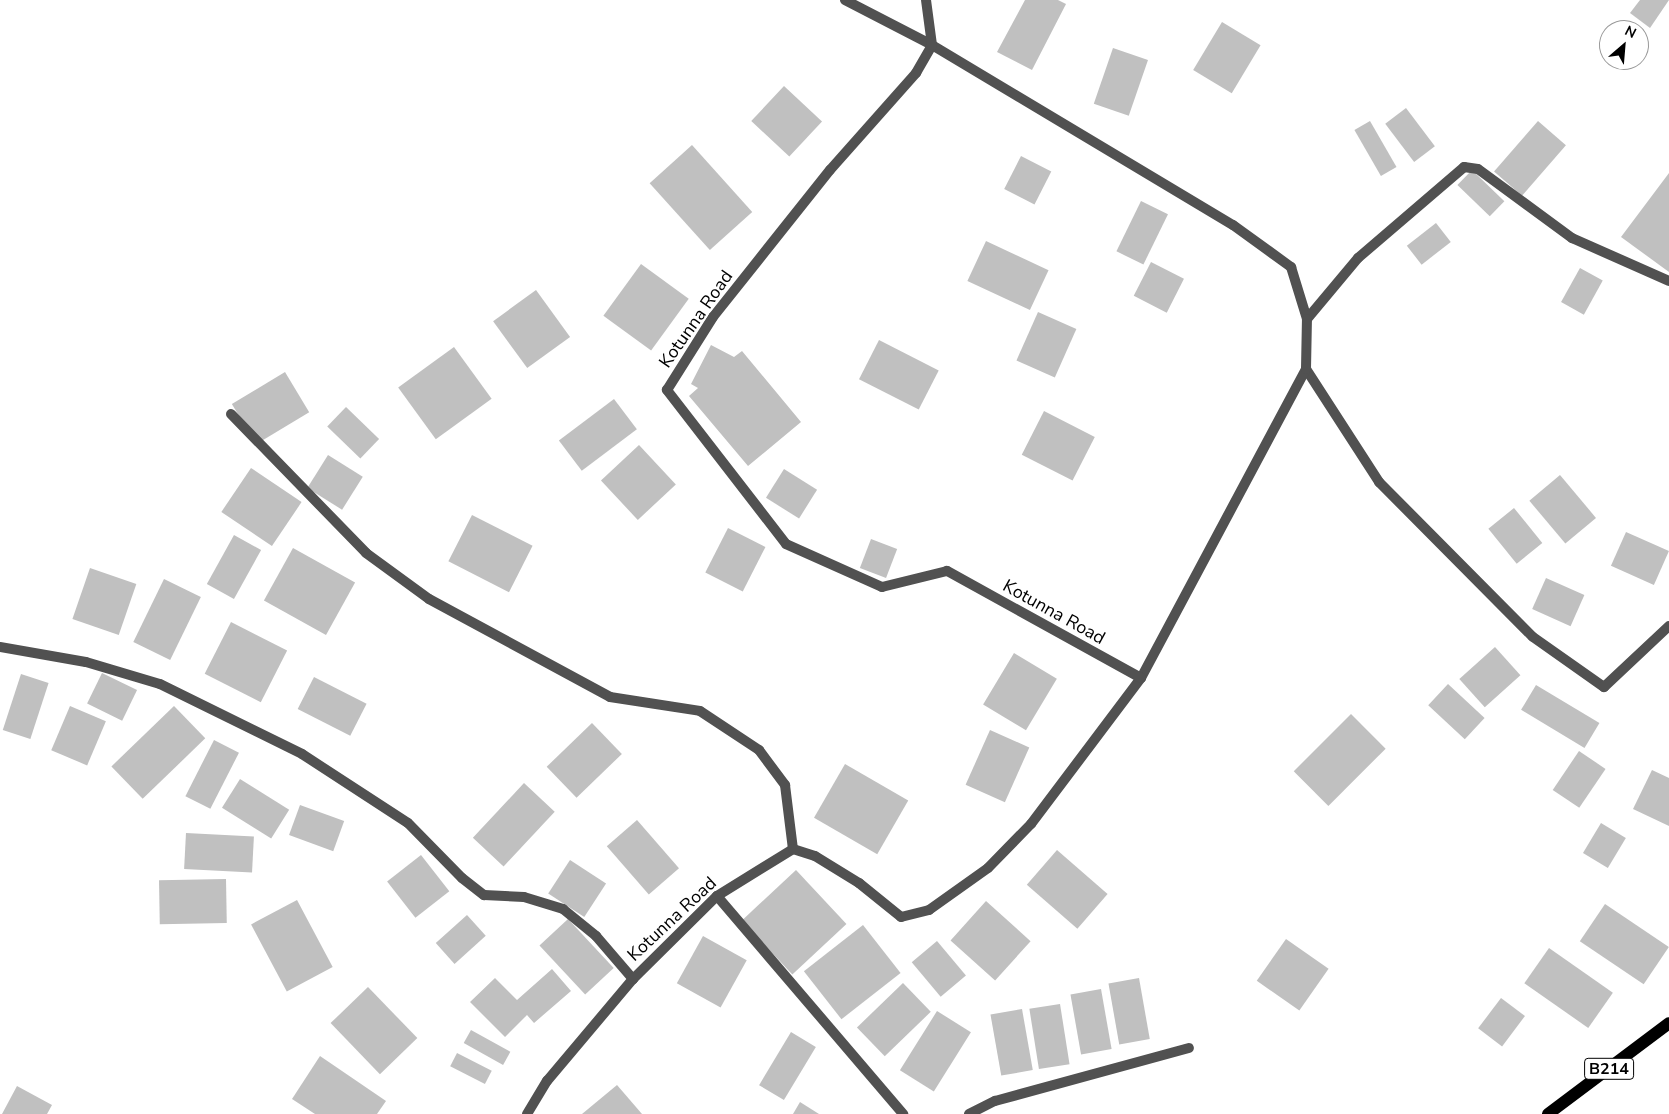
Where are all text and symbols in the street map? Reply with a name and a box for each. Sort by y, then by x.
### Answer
north arrow [1599,20,1649,70]
text: N [1622,21,1640,43]
street label: Kotunna Road [655,266,737,372]
street label: Kotunna Road [999,575,1109,649]
street label: Kotunna Road [623,872,721,966]
road number: B214 [1584,1056,1634,1082]

